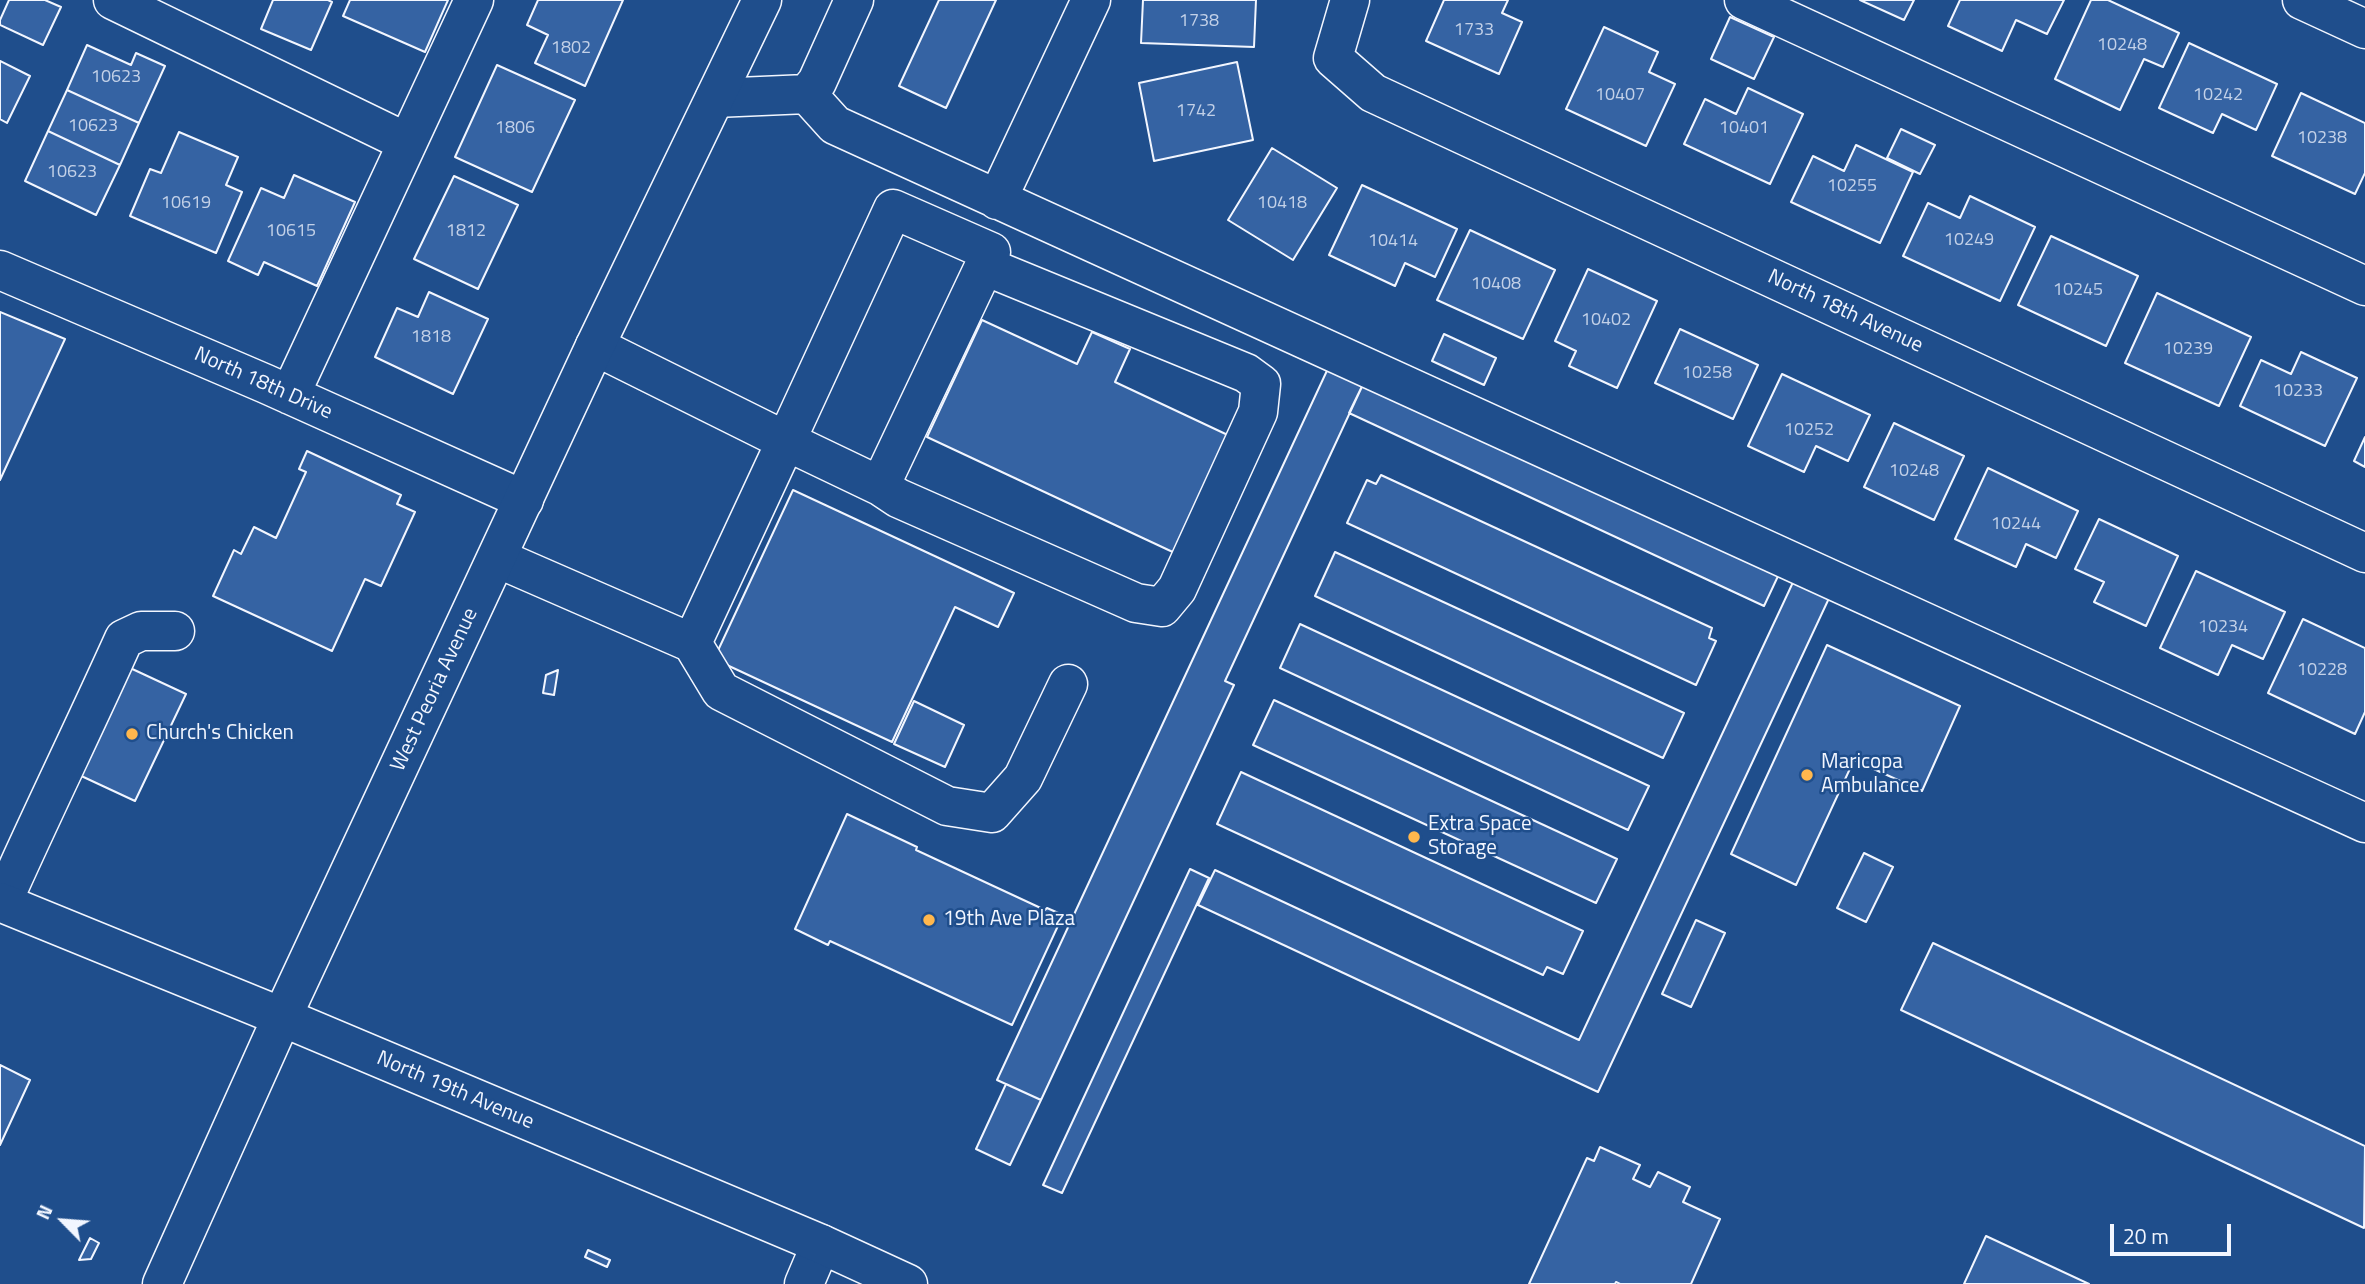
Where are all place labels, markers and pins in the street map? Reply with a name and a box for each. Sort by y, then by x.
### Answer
place label: Church's Chicken [146,721,294,747]
marker: Church's Chicken [124,726,140,742]
place label: Maricopa Ambulance [1821,750,1920,800]
marker: Maricopa Ambulance [1799,767,1815,783]
place label: Extra Space Storage [1428,812,1531,862]
marker: Extra Space Storage [1406,829,1422,845]
place label: 19th Ave Plaza [943,907,1075,933]
marker: 19th Ave Plaza [921,912,937,928]

